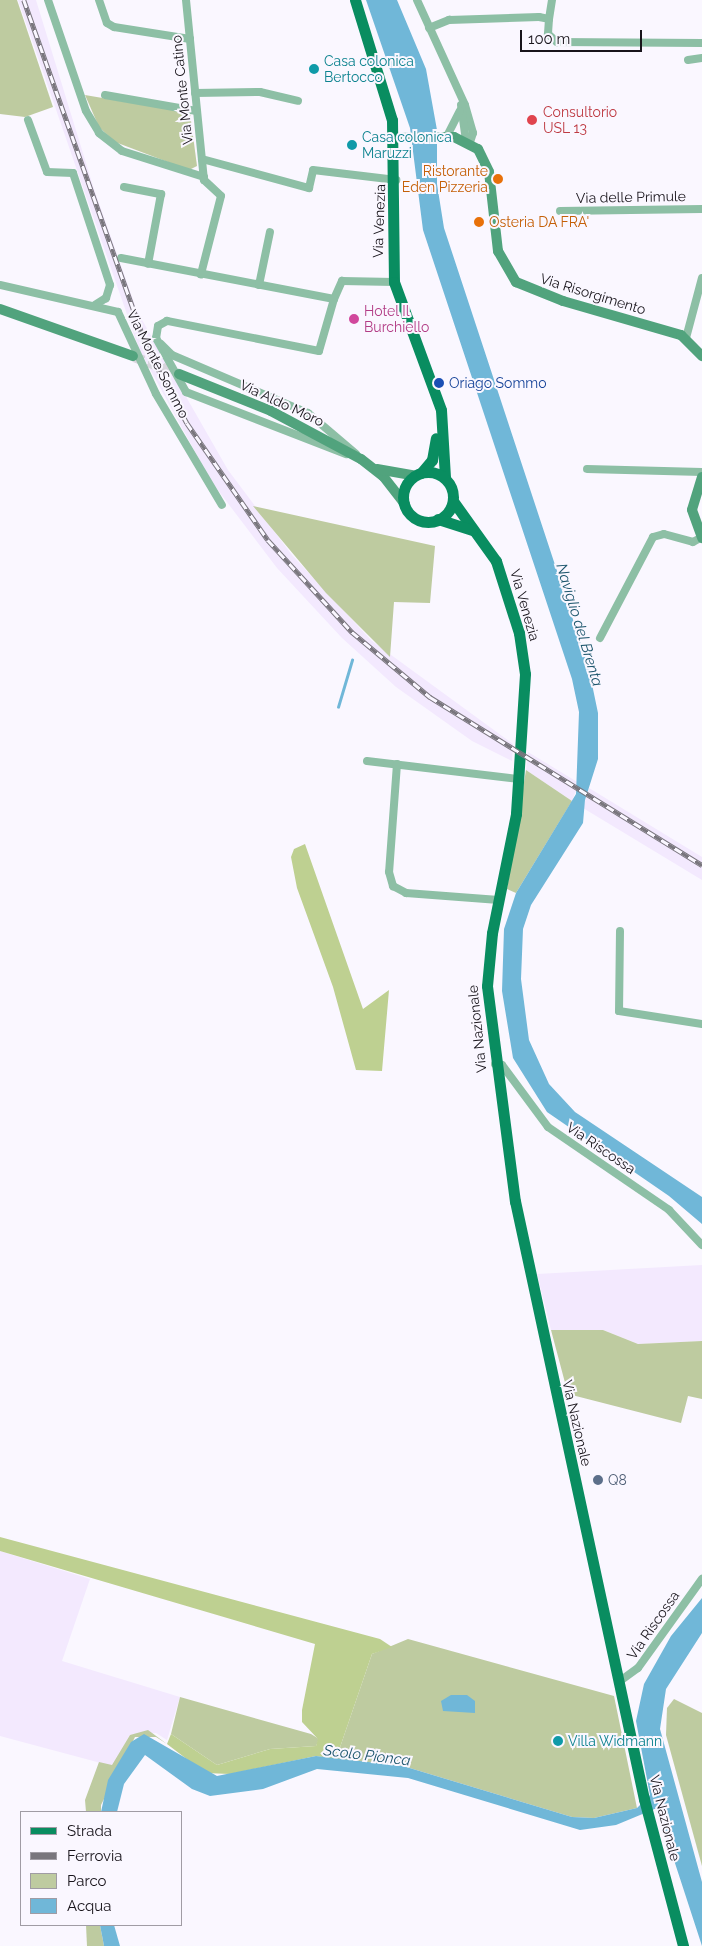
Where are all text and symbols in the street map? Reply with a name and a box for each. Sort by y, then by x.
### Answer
scale bar [522,20,644,52]
text: 100 m [528,30,570,48]
street label: Via Monte Catino [168,34,196,146]
place label: Casa colonica Bertocco [324,53,414,85]
marker: Casa colonica Bertocco [308,63,320,75]
place label: Consultorio USL 13 [543,104,617,136]
marker: Consultorio USL 13 [525,113,539,127]
place label: Casa colonica Maruzzi [362,129,452,162]
marker: Casa colonica Maruzzi [346,139,358,151]
place label: Ristorante Eden Pizzeria [402,163,488,196]
marker: Ristorante Eden Pizzeria [492,173,504,185]
street label: Via Venezia [369,184,389,258]
street label: Via delle Primule [576,188,686,206]
place label: Osteria DA FRA' [489,214,590,230]
marker: Osteria DA FRA' [473,216,485,228]
street label: Via Risorgimento [538,270,648,318]
place label: Hotel Il Burchiello [364,303,429,336]
street label: Via Monte Sommo [123,307,193,421]
marker: Hotel Il Burchiello [348,313,360,325]
place label: Oriago Sommo [449,375,547,391]
street label: Via Aldo Moro [237,376,327,430]
marker: Oriago Sommo [433,377,445,389]
water label: Naviglio del Brenta [552,561,606,689]
street label: Via Venezia [507,567,543,643]
street label: Via Nazionale [464,984,490,1074]
street label: Via Riscossa [563,1119,639,1177]
street label: Via Nazionale [559,1378,595,1468]
place label: Q8 [608,1472,627,1488]
marker: Q8 [592,1474,604,1486]
street label: Via Riscossa [623,1588,683,1662]
place label: Villa Widmann [568,1733,663,1749]
marker: Villa Widmann [552,1735,564,1747]
water label: Scolo Pionca [322,1742,412,1770]
street label: Via Nazionale [646,1773,684,1863]
legend [20,1811,182,1926]
text: Strada [67,1822,112,1840]
text: Ferrovia [67,1847,123,1865]
text: Parco [67,1872,107,1890]
text: Acqua [67,1897,111,1915]

